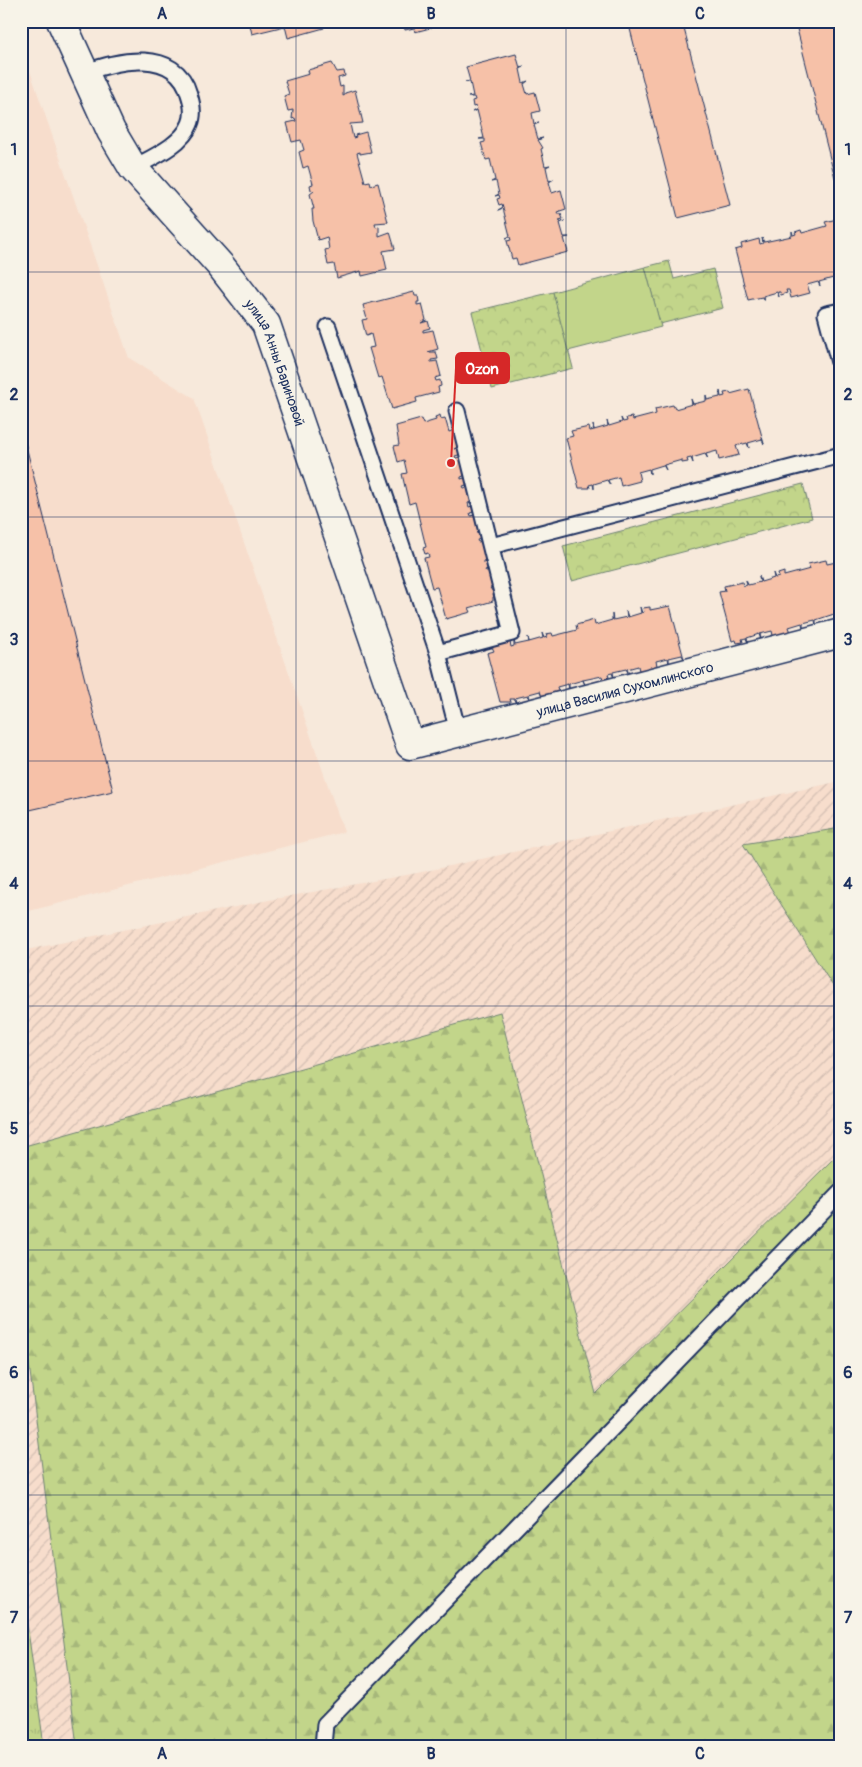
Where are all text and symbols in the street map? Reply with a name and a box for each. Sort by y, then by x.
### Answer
text: A [157,4,168,24]
text: B [426,4,436,24]
text: C [695,4,705,24]
text: 1 [11,140,17,160]
text: 1 [845,140,851,160]
street label: улица Анны Бариновой [240,295,308,428]
callout: Ozon [456,353,509,383]
text: Ozon [465,360,499,379]
text: 2 [10,385,19,405]
text: 2 [844,385,853,405]
text: 3 [10,630,19,650]
text: 3 [844,630,853,650]
street label: улица Василия Сухомлинского [534,658,716,721]
text: 4 [9,874,19,894]
text: 4 [843,874,853,894]
text: 5 [10,1119,19,1139]
text: 5 [844,1119,853,1139]
text: 6 [9,1363,19,1383]
text: 6 [843,1363,853,1383]
text: 7 [10,1608,19,1628]
text: 7 [844,1608,853,1628]
text: A [157,1744,168,1764]
text: B [426,1744,436,1764]
text: C [695,1744,705,1764]

